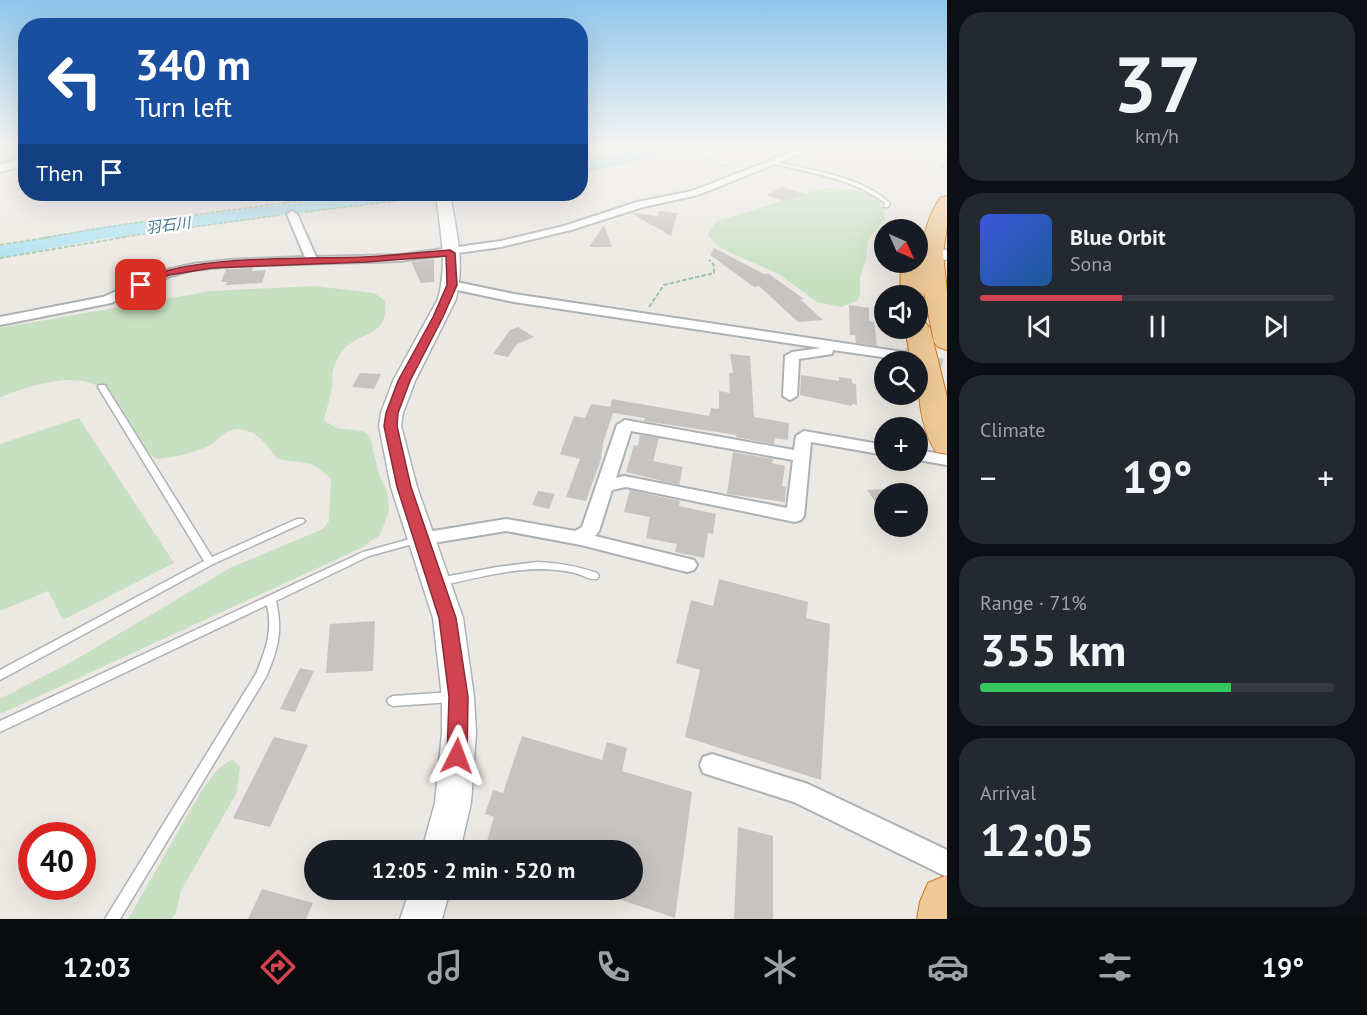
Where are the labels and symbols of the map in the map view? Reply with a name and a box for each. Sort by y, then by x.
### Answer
water label: 羽石川 [145,213,193,237]
north arrow [874,219,928,273]
pin [115,259,166,310]
position arrow [425,724,489,788]
speed limit sign: 40 [18,822,96,900]

